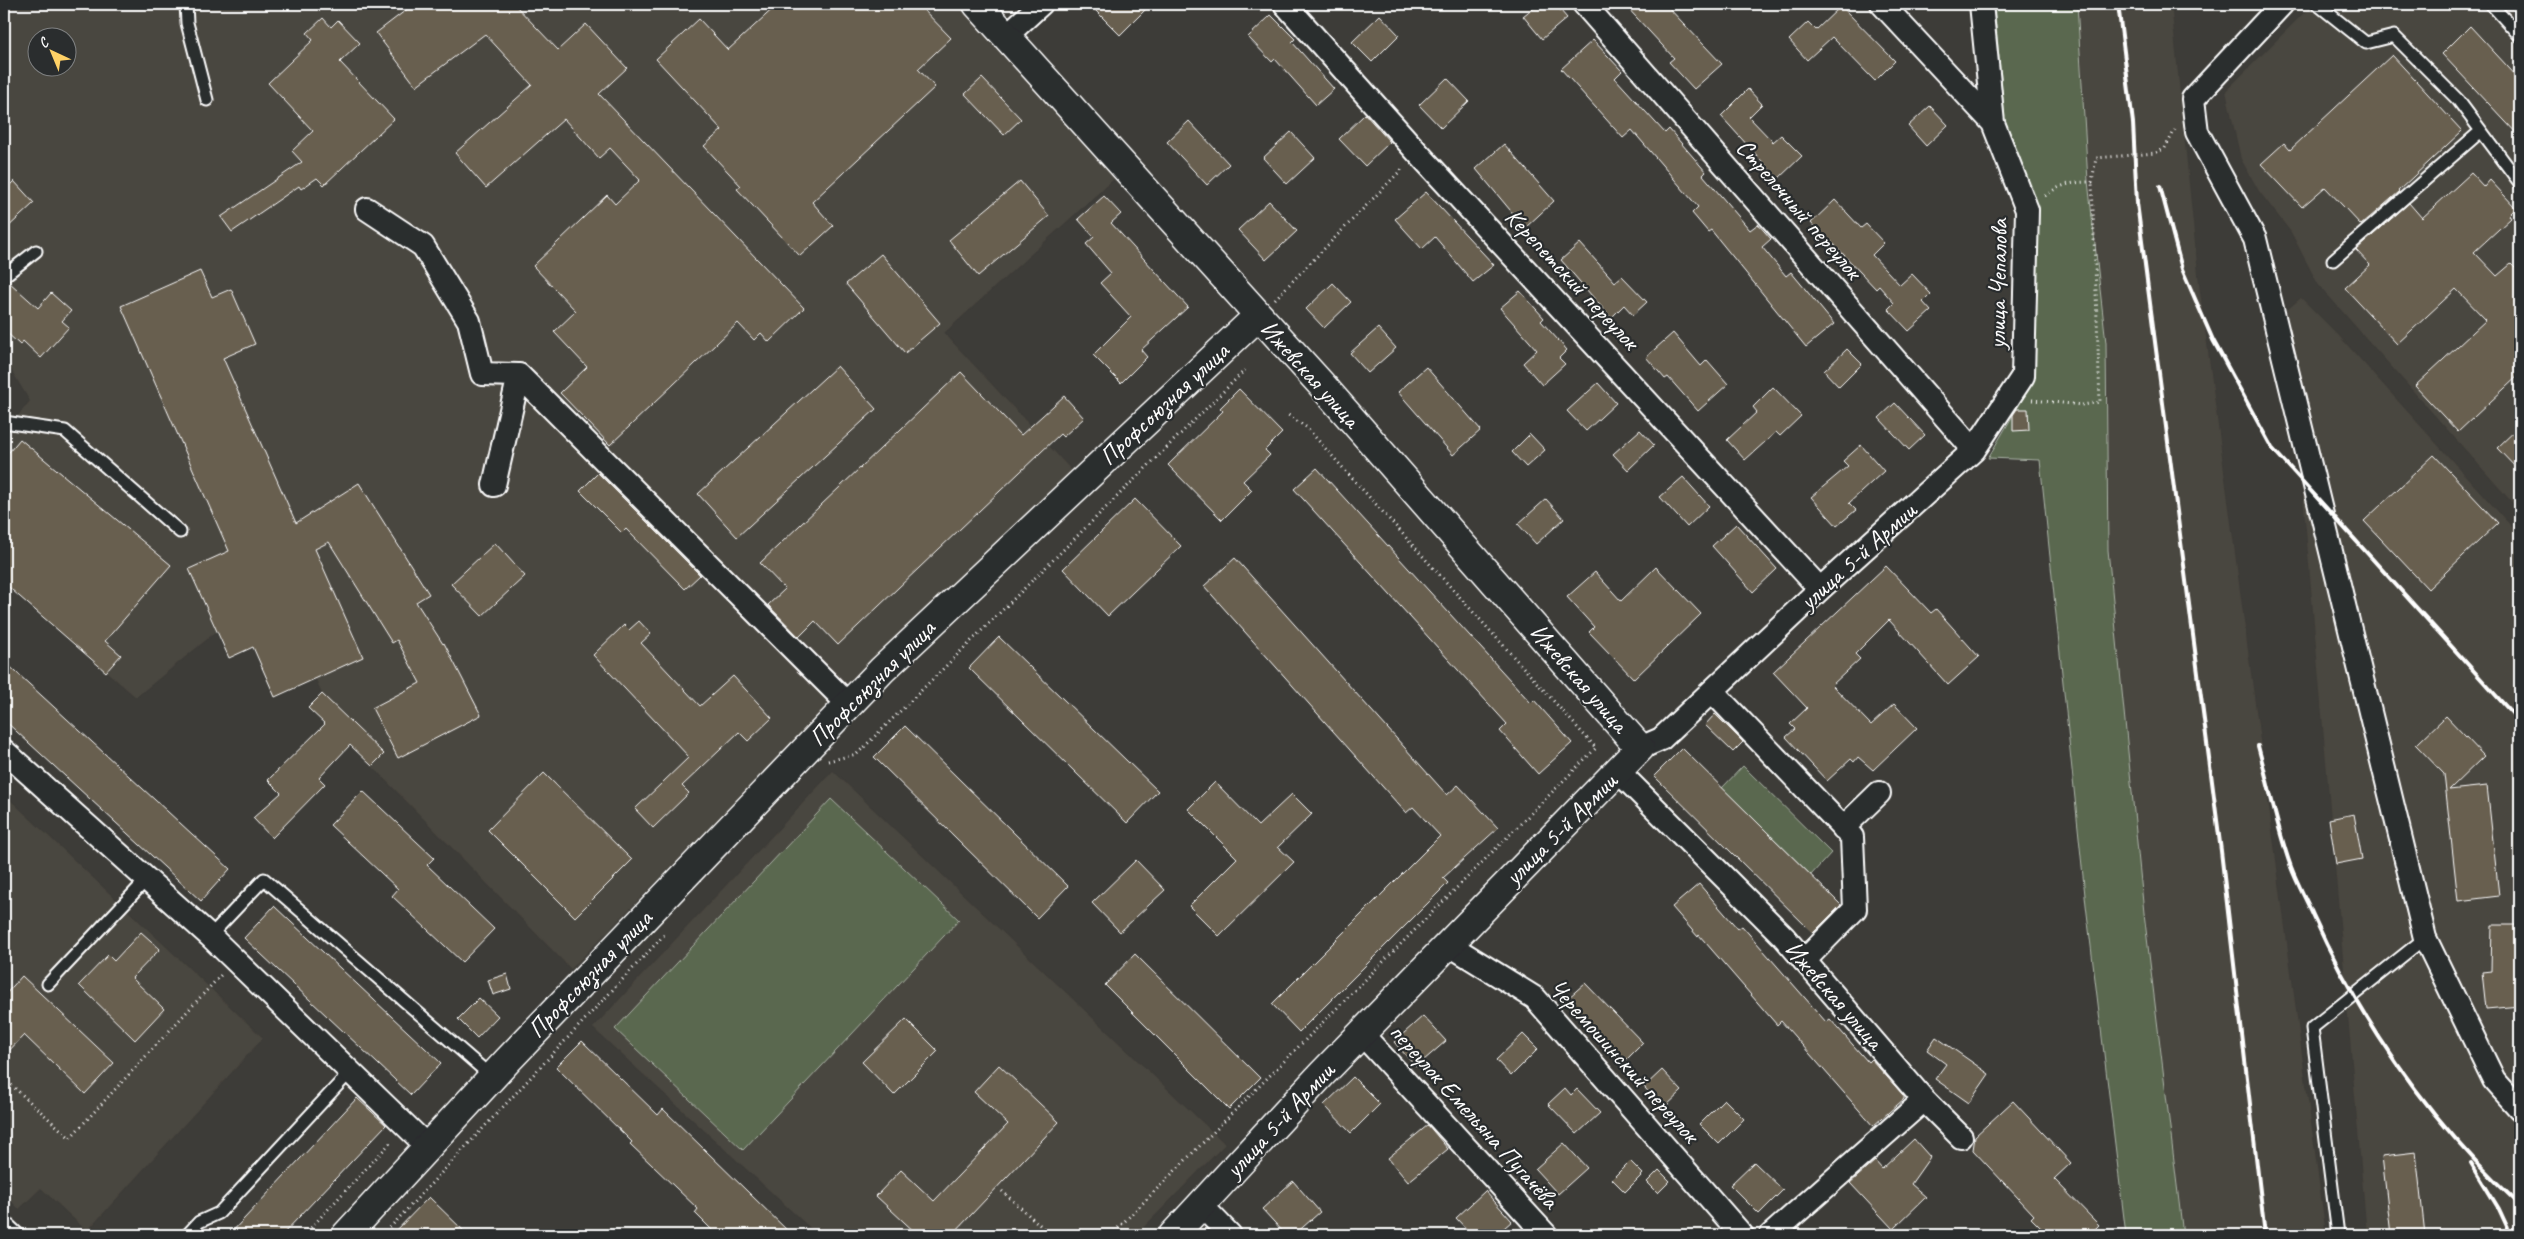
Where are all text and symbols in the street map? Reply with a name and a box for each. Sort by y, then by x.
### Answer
north arrow [28,28,78,78]
text: С [35,33,53,52]
street label: Стрелочный переулок [1729,132,1871,288]
street label: Керепетский переулок [1498,201,1648,359]
street label: улица Чепалова [1981,217,2015,351]
street label: Ижевская улица [1253,313,1369,437]
street label: Профсоюзная улица [1092,334,1238,473]
street label: улица 5-й Армии [1791,494,1925,618]
street label: Профсоюзная улица [802,612,944,754]
street label: Ижевская улица [1523,617,1637,741]
street label: улица 5-й Армии [1496,764,1626,894]
street label: Профсоюзная улица [521,902,661,1046]
street label: Ижевская улица [1778,934,1892,1058]
street label: Черемошинский переулок [1542,972,1708,1152]
street label: переулок Емельяна Пугачёва [1382,1017,1567,1217]
street label: улица 5-й Армии [1217,1054,1343,1186]

